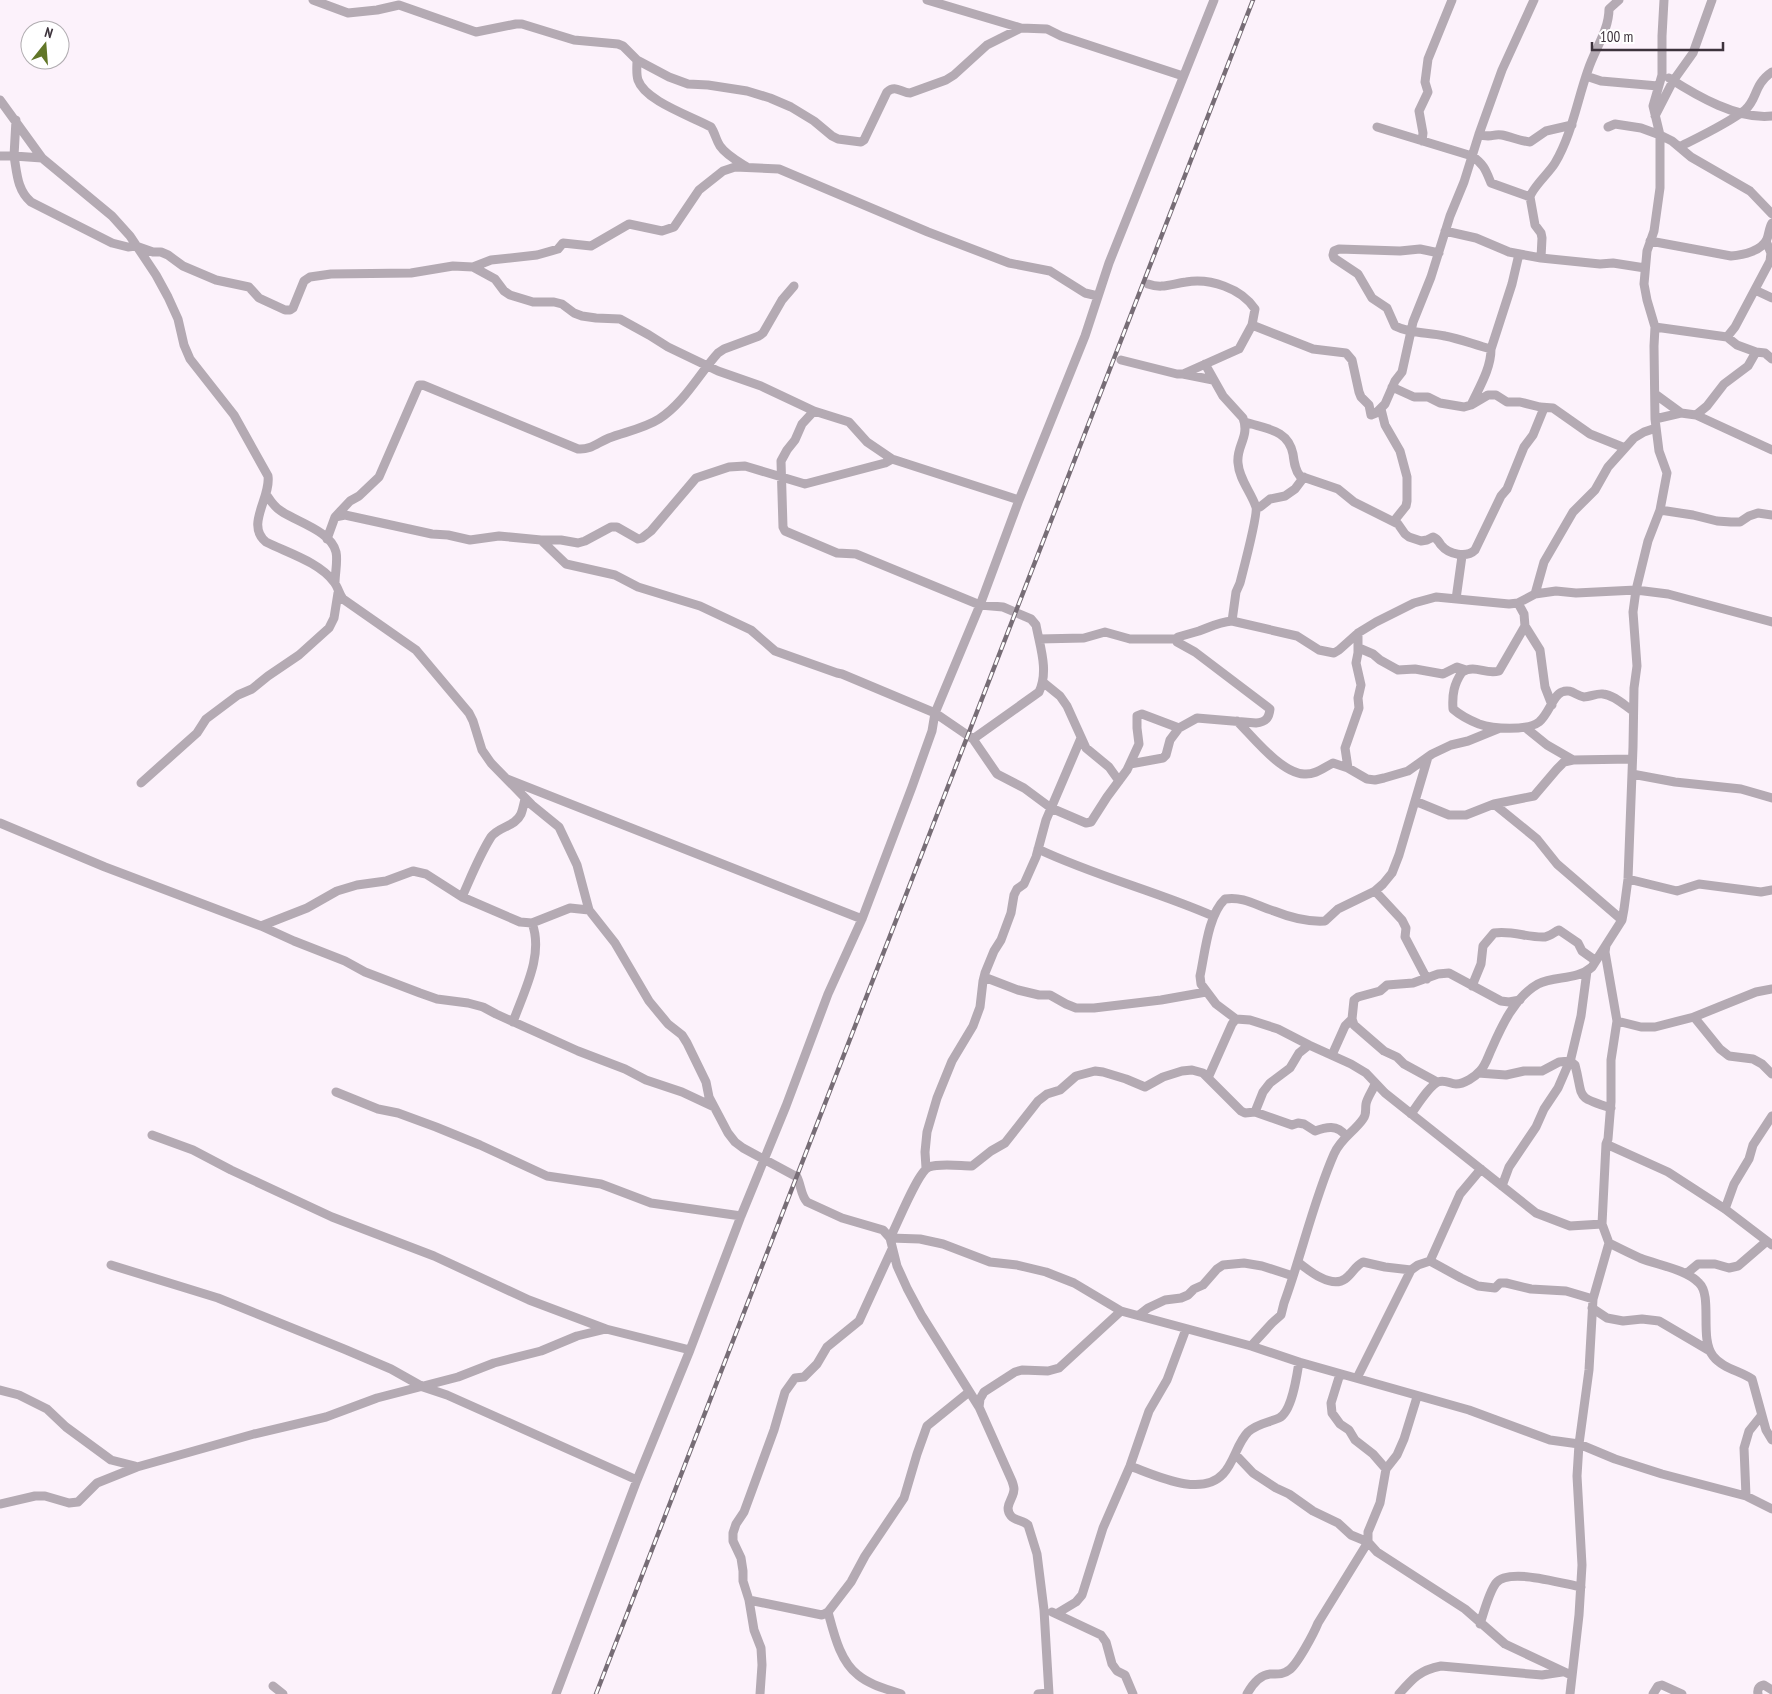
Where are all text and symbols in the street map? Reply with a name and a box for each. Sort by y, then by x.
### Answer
north arrow [20,20,70,70]
scale bar [1592,20,1723,52]
text: N [43,23,55,42]
text: 100 m [1600,27,1633,46]

